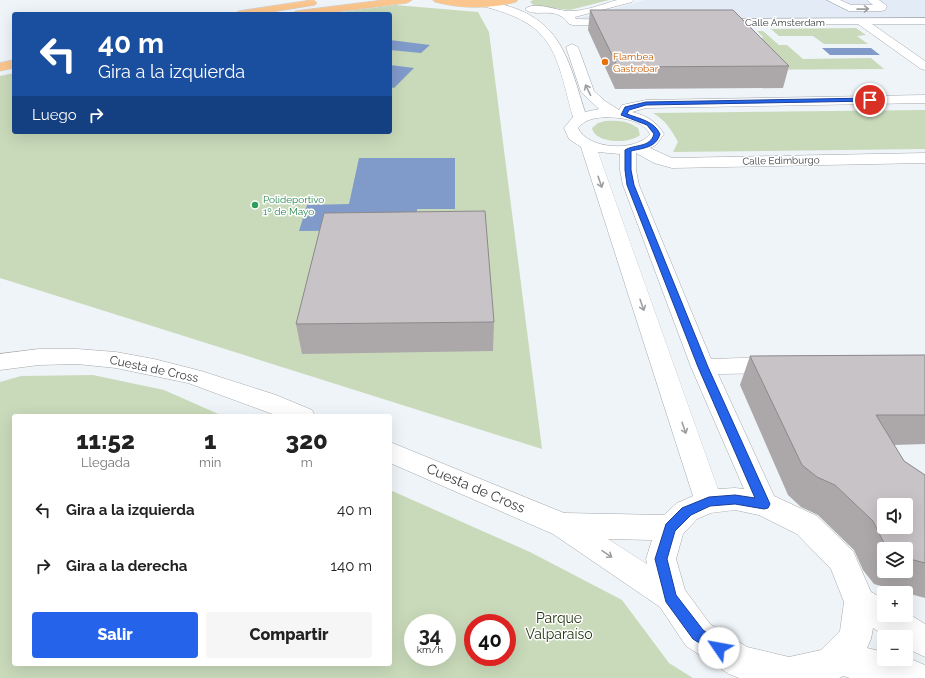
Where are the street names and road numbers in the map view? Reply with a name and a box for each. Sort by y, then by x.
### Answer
street label: Calle Ámsterdam [745,17,825,28]
street label: Calle Edimburgo [742,154,820,167]
street label: Cuesta de Cross [108,353,200,385]
street label: Cuesta de Cross [424,460,528,516]

